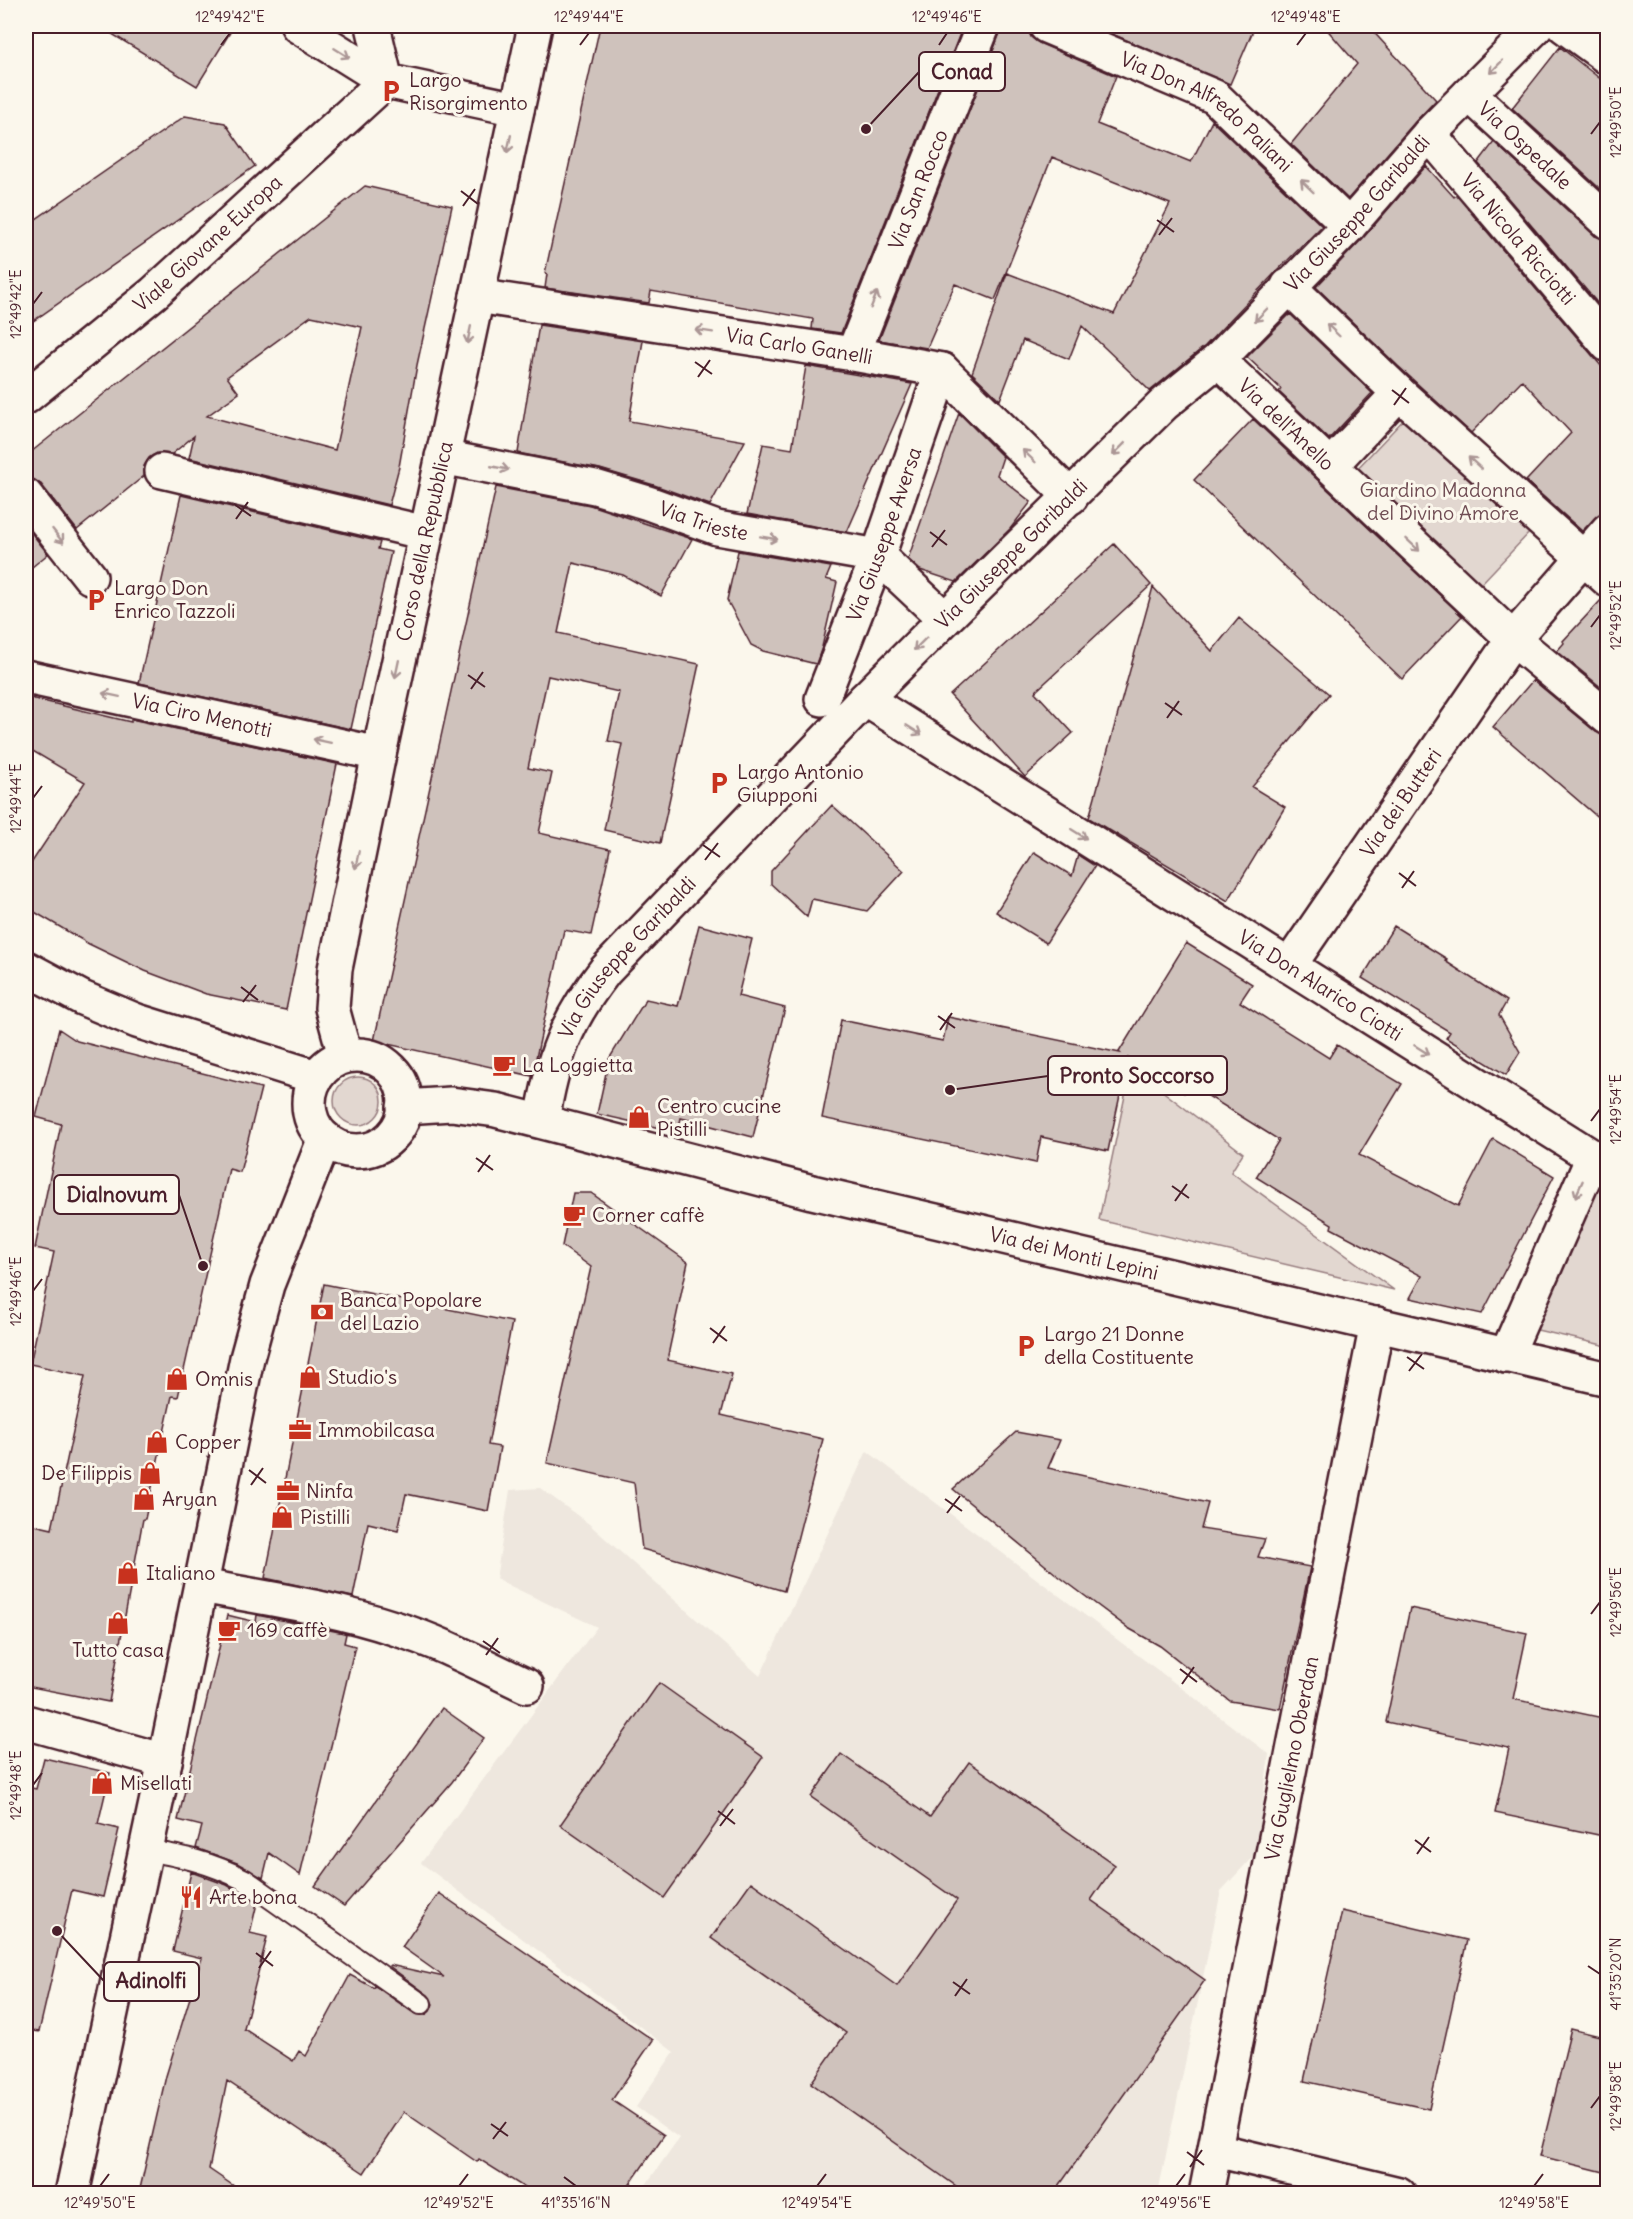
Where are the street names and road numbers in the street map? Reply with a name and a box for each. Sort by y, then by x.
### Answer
street label: Via Don Alfredo Paliani [1117,46,1298,177]
street label: Via Ospedale [1473,96,1577,194]
street label: Via San Rocco [883,126,953,253]
street label: Via Giuseppe Garibaldi [1279,129,1435,297]
street label: Via Nicola Ricciotti [1456,168,1581,310]
street label: Viale Giovane Europa [128,169,287,317]
street label: Via Carlo Ganelli [724,322,875,369]
street label: Via dell'Anello [1233,373,1340,476]
street label: Corso della Repubblica [391,439,458,643]
street label: Via Giuseppe Aversa [841,444,927,625]
street label: Via Giuseppe Garibaldi [929,473,1092,634]
street label: Via Trieste [656,495,750,545]
street label: Via Ciro Menotti [130,687,274,742]
street label: Via dei Butteri [1354,743,1447,862]
street label: Via Giuseppe Garibaldi [552,871,701,1042]
street label: Via Don Alarico Ciotti [1234,924,1407,1046]
street label: Via dei Monti Lepini [987,1221,1161,1285]
street label: Via Guglielmo Oberdan [1259,1654,1323,1863]

